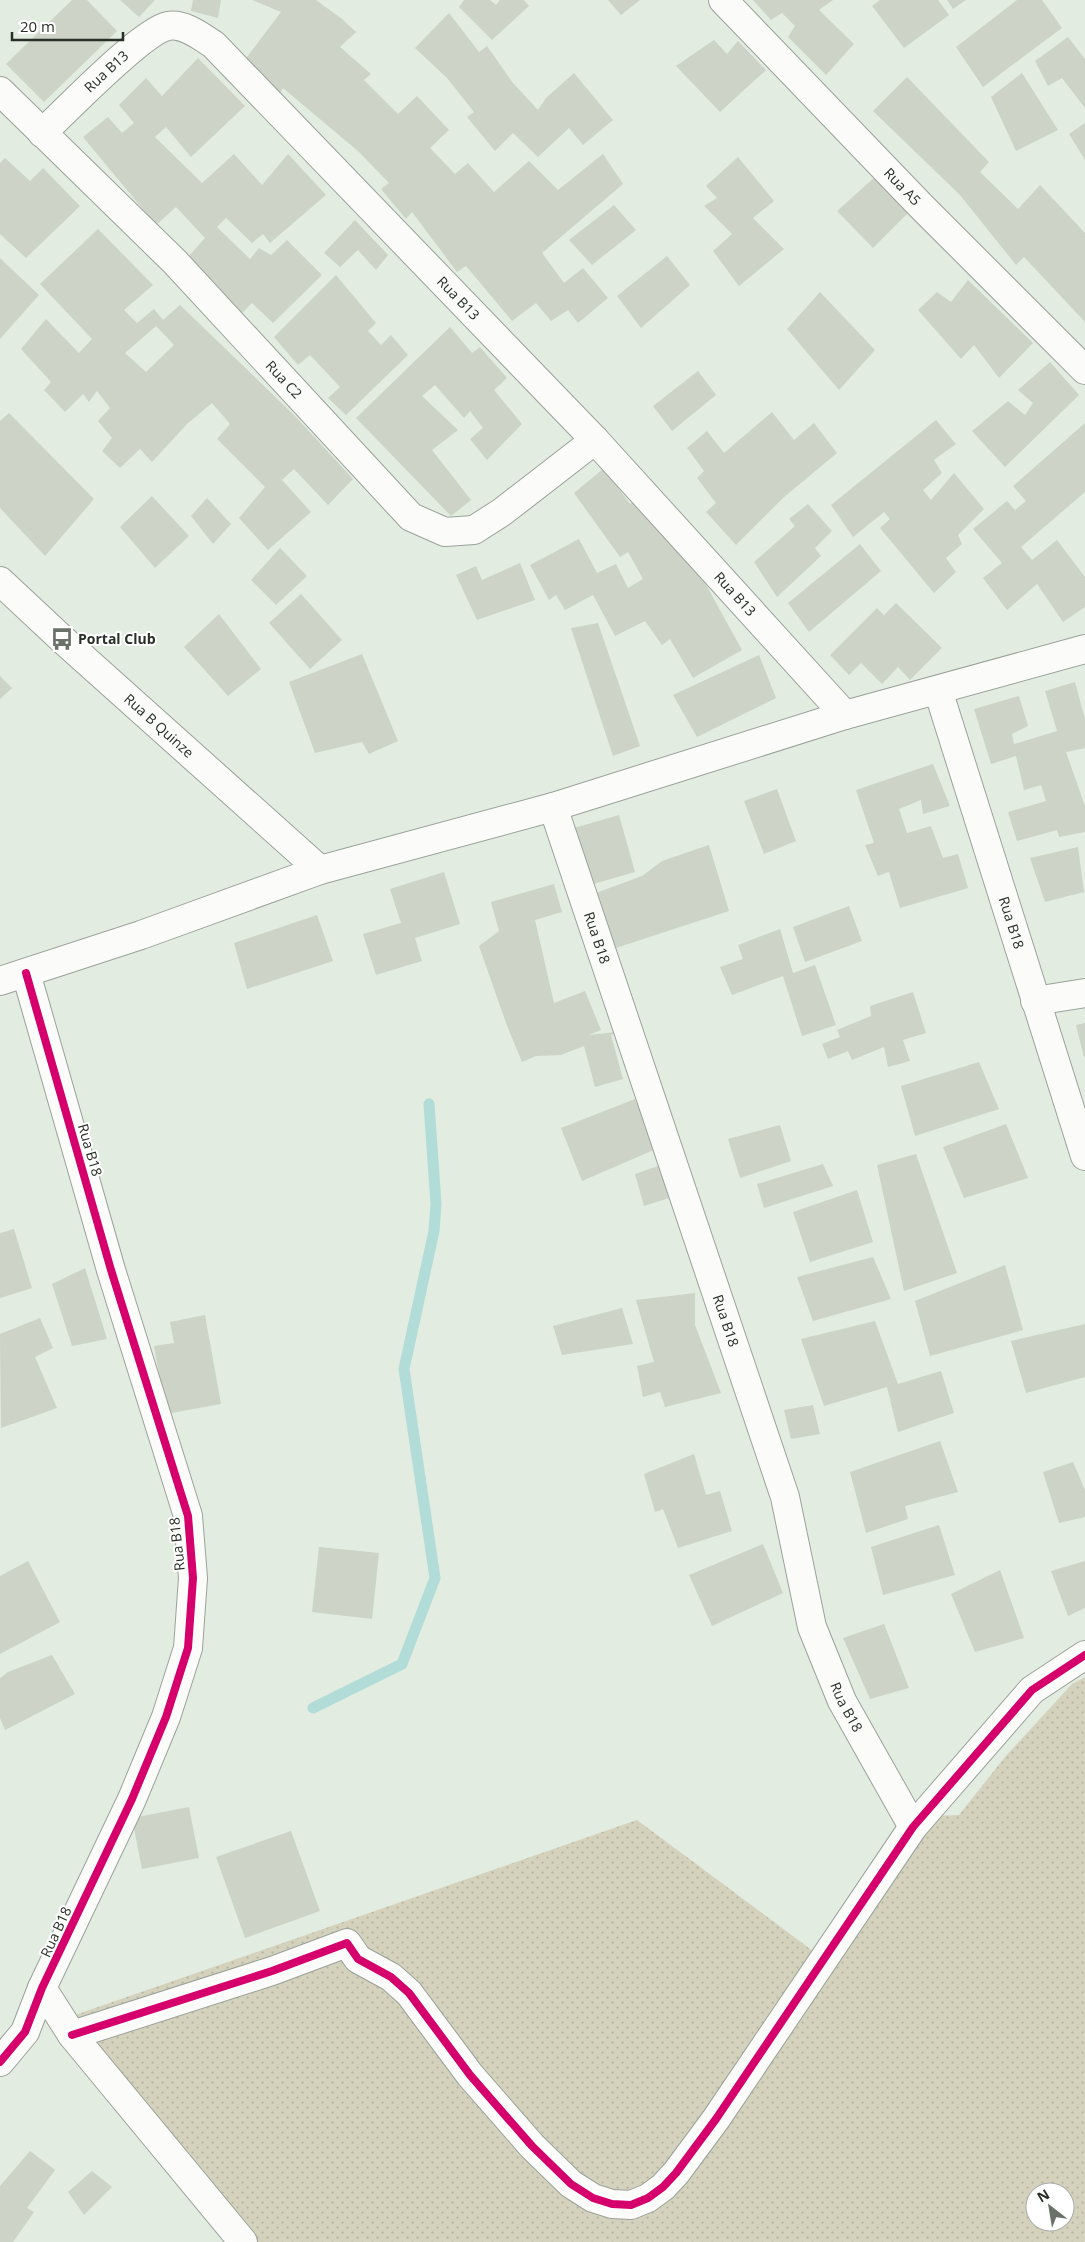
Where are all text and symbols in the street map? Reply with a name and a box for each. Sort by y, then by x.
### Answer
scale bar [12,10,124,42]
text: 20 m [20,16,55,36]
street label: Rua B13 [80,46,132,96]
street label: Rua A5 [880,163,925,209]
street label: Rua B13 [433,272,484,324]
street label: Rua C2 [262,356,307,402]
street label: Rua B13 [710,567,760,620]
bus stop icon: Portal Club [49,626,75,652]
place label: Portal Club [78,629,156,648]
street label: Rua B Quinze [120,689,198,762]
street label: Rua B18 [995,894,1029,951]
street label: Rua B18 [580,909,615,966]
street label: Rua B18 [74,1121,107,1178]
street label: Rua B18 [709,1292,744,1349]
street label: Rua B18 [164,1516,189,1572]
street label: Rua B18 [826,1679,868,1735]
street label: Rua B18 [36,1903,76,1960]
north arrow [1025,2182,1075,2232]
text: N [1033,2184,1053,2207]

